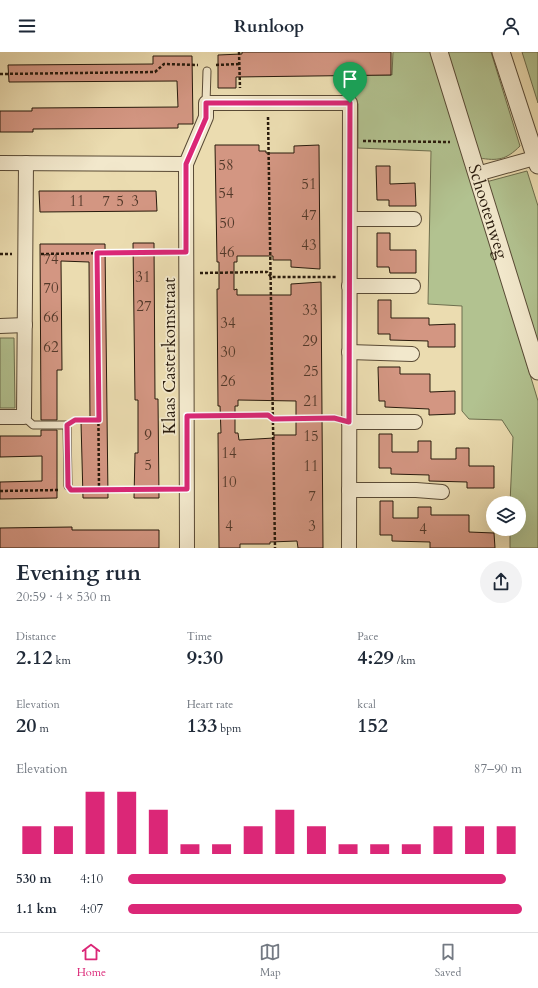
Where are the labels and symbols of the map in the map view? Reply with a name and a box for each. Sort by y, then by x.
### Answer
pin [333,62,367,103]
house number: 58 [218,155,234,175]
street label: Schootenweg [463,161,514,262]
house number: 51 [301,174,317,194]
house number: 54 [218,183,234,203]
house number: 11 [69,191,85,211]
house number: 7 [102,191,110,211]
house number: 5 [116,191,124,211]
house number: 3 [131,191,139,211]
house number: 47 [301,205,317,225]
house number: 50 [219,213,235,233]
house number: 43 [301,235,317,255]
house number: 46 [219,242,235,262]
house number: 74 [43,249,59,269]
house number: 31 [135,267,151,287]
street label: Klaas Casterkomstraat [158,277,181,435]
house number: 70 [43,278,59,298]
house number: 27 [136,296,152,316]
house number: 33 [302,300,318,320]
house number: 66 [43,307,59,327]
house number: 34 [220,313,236,333]
house number: 29 [302,331,318,351]
house number: 62 [43,337,59,357]
house number: 30 [220,342,236,362]
house number: 25 [303,361,319,381]
house number: 26 [220,371,236,391]
house number: 21 [303,391,319,411]
house number: 9 [144,425,152,445]
house number: 15 [303,426,319,446]
house number: 14 [221,443,237,463]
house number: 5 [144,455,152,475]
house number: 11 [303,456,319,476]
house number: 10 [221,472,237,492]
house number: 7 [308,486,316,506]
house number: 4 [225,516,233,536]
house number: 3 [308,516,316,536]
house number: 4 [419,519,427,539]

